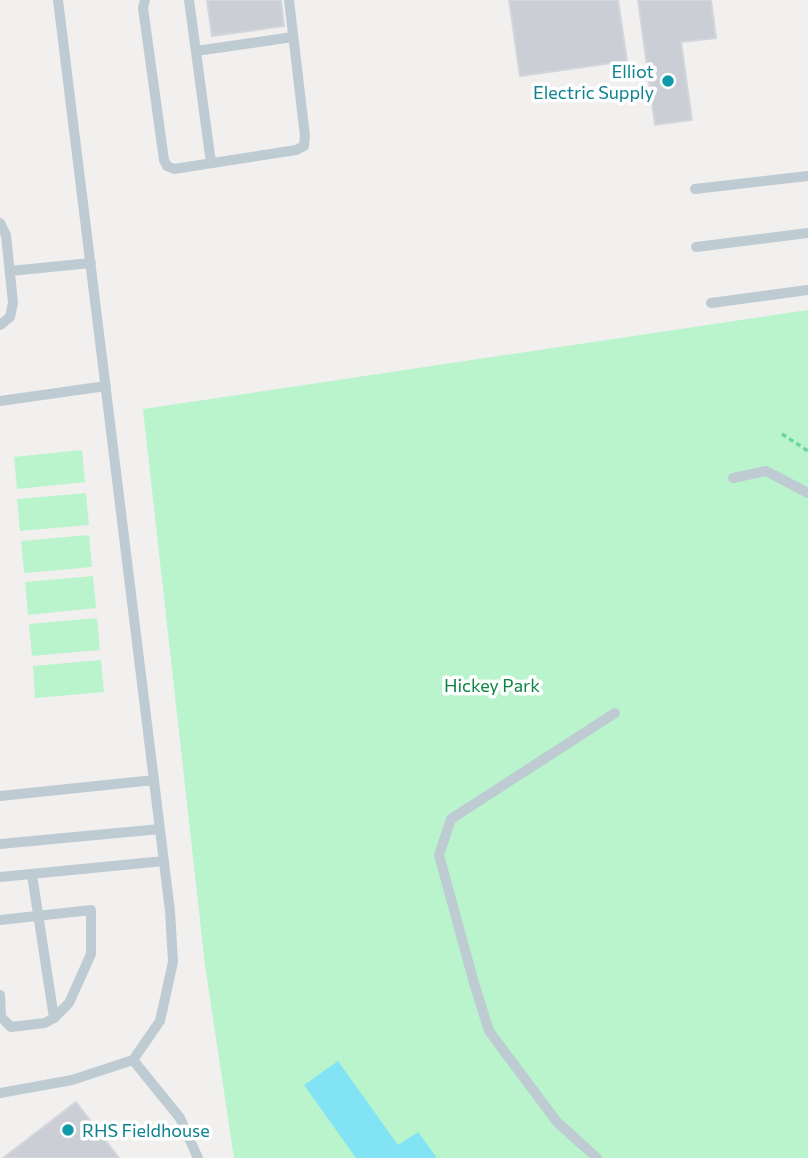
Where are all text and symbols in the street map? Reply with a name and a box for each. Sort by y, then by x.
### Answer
place label: Elliot Electric Supply [533,60,654,103]
marker: Elliot Electric Supply [660,73,676,89]
park label: Hickey Park [444,674,540,696]
place label: RHS Fieldhouse [82,1119,210,1141]
marker: RHS Fieldhouse [60,1122,76,1138]

